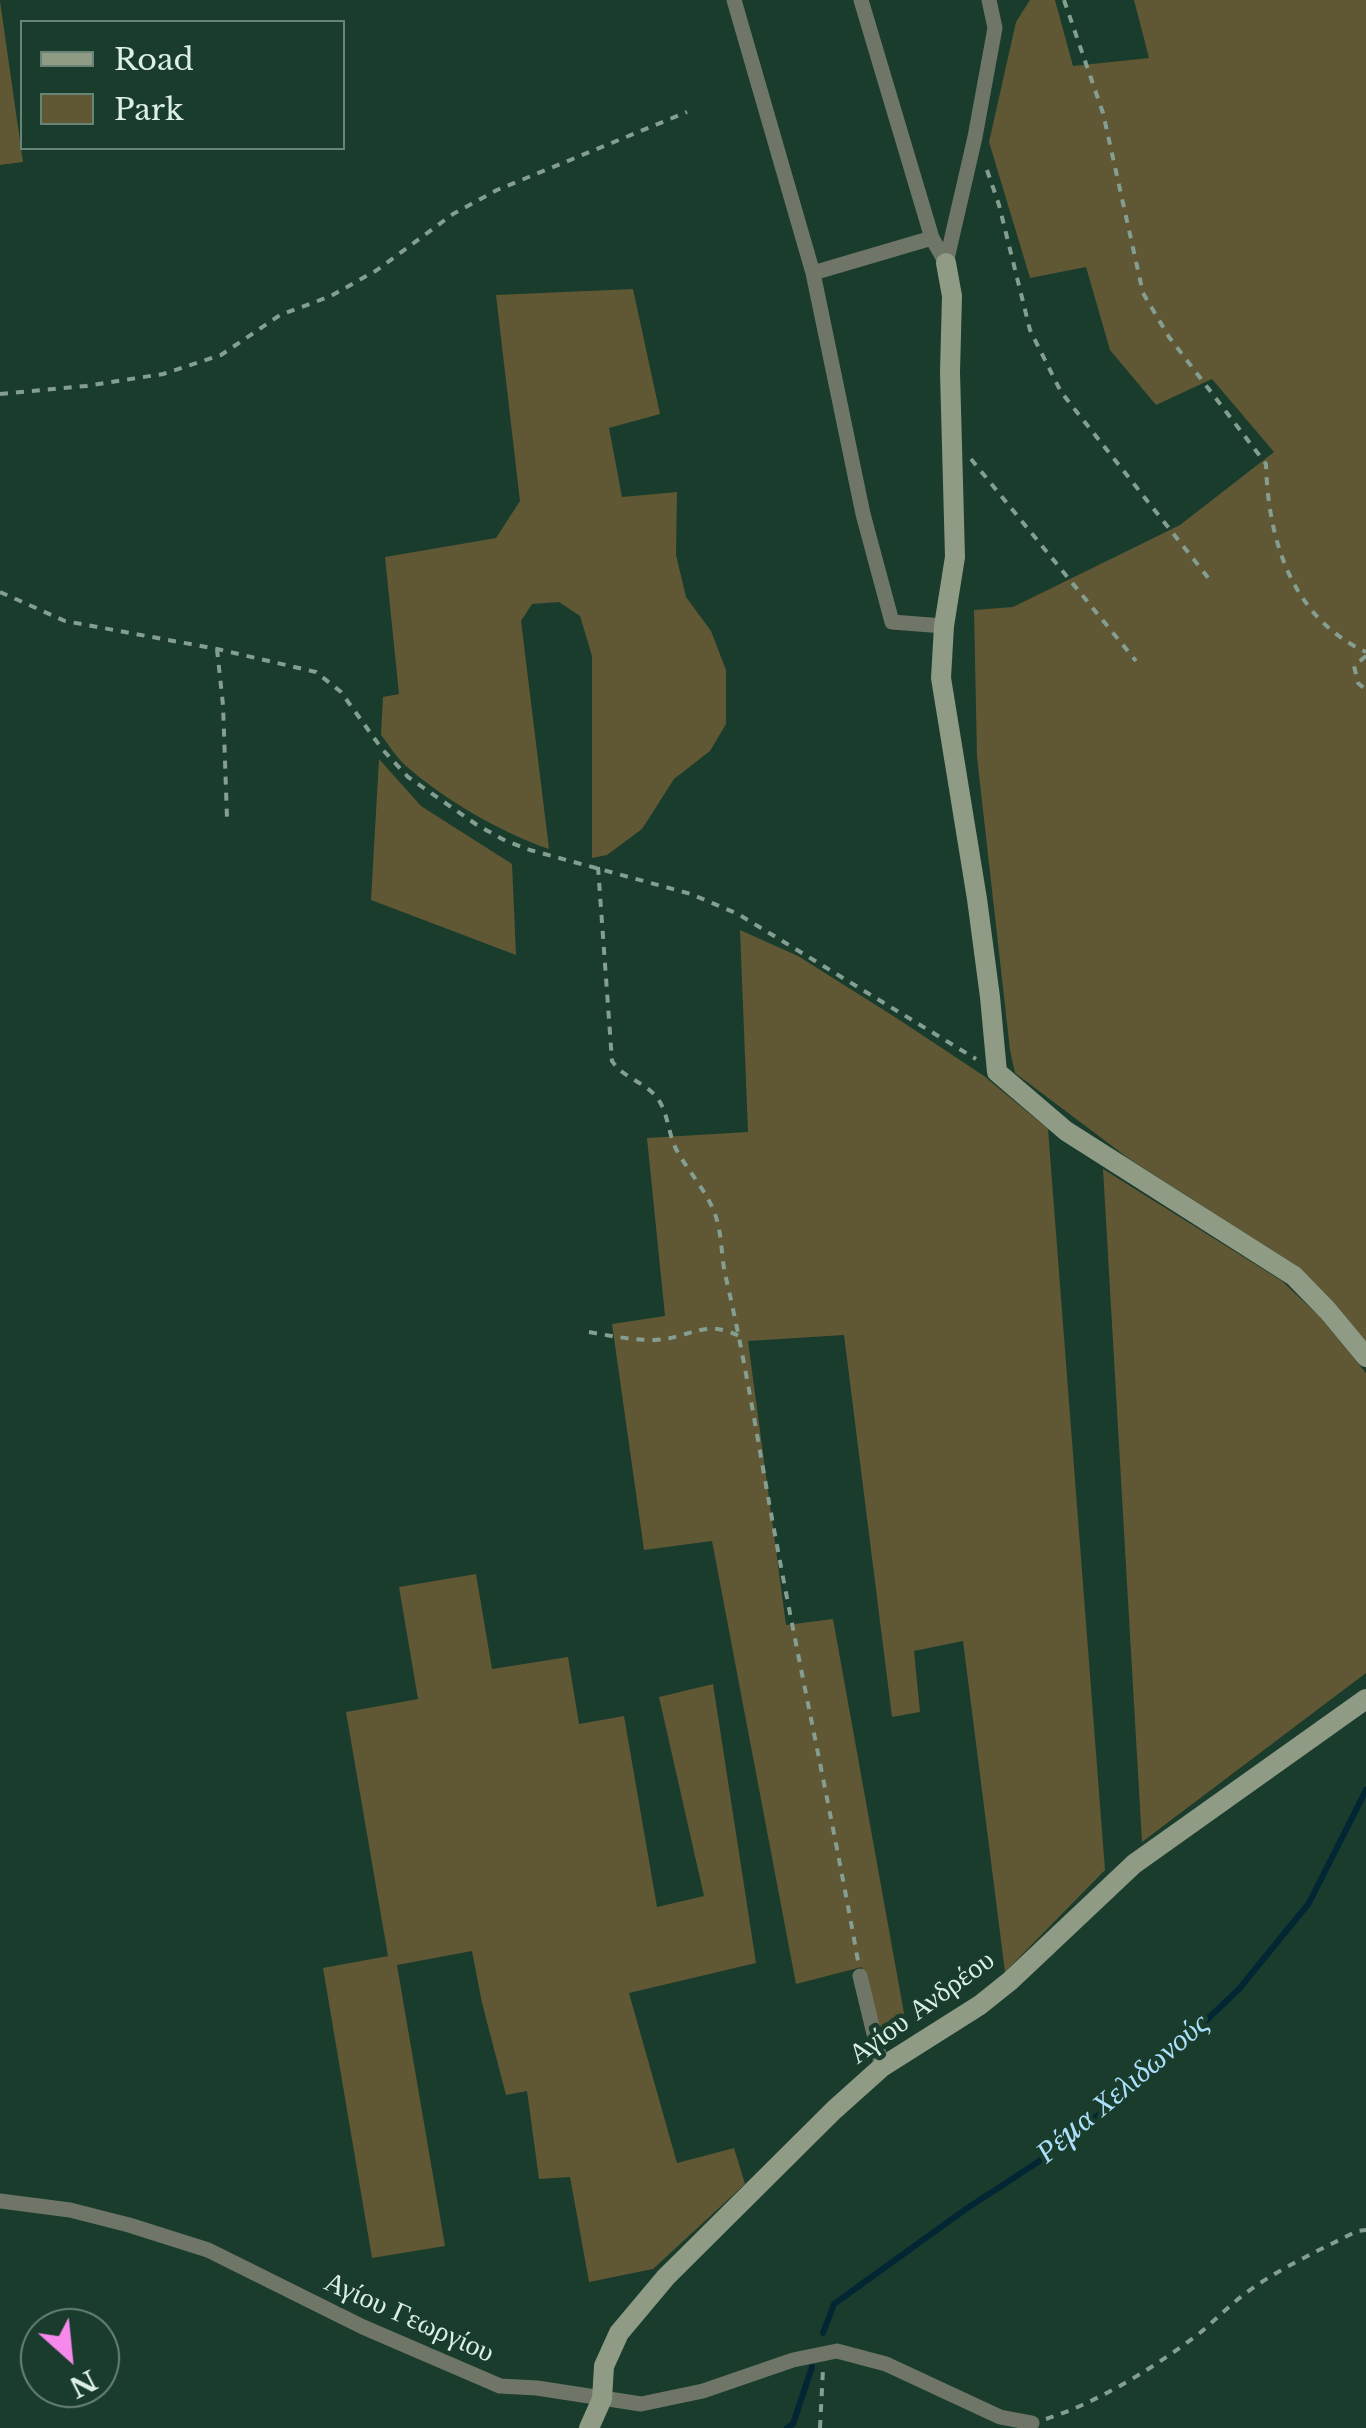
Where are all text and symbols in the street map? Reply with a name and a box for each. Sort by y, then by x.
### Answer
legend [20,20,345,150]
text: Road [114,41,194,78]
text: Park [114,91,184,128]
street label: Αγίου Ανδρέου [843,1944,1001,2072]
water label: Ρέμα Χελιδωνούς [1029,2006,1217,2172]
street label: Αγίου Γεωργίου [319,2266,499,2370]
north arrow [20,2308,120,2408]
text: N [63,2362,103,2405]

